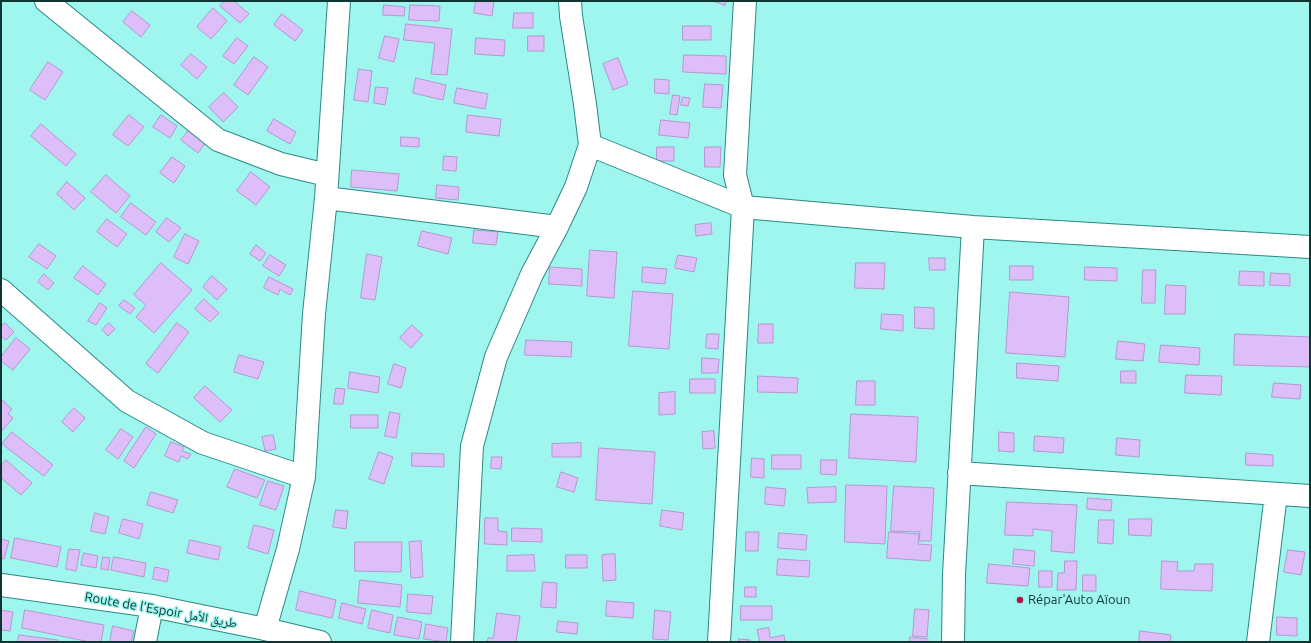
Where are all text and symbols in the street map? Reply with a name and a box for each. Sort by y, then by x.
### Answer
street label: Route de l’Espoir طريق الأمل [83,589,239,631]
place label: Répar'Auto Aïoun [1028,592,1130,608]
marker: Répar'Auto Aïoun [1015,595,1025,605]

